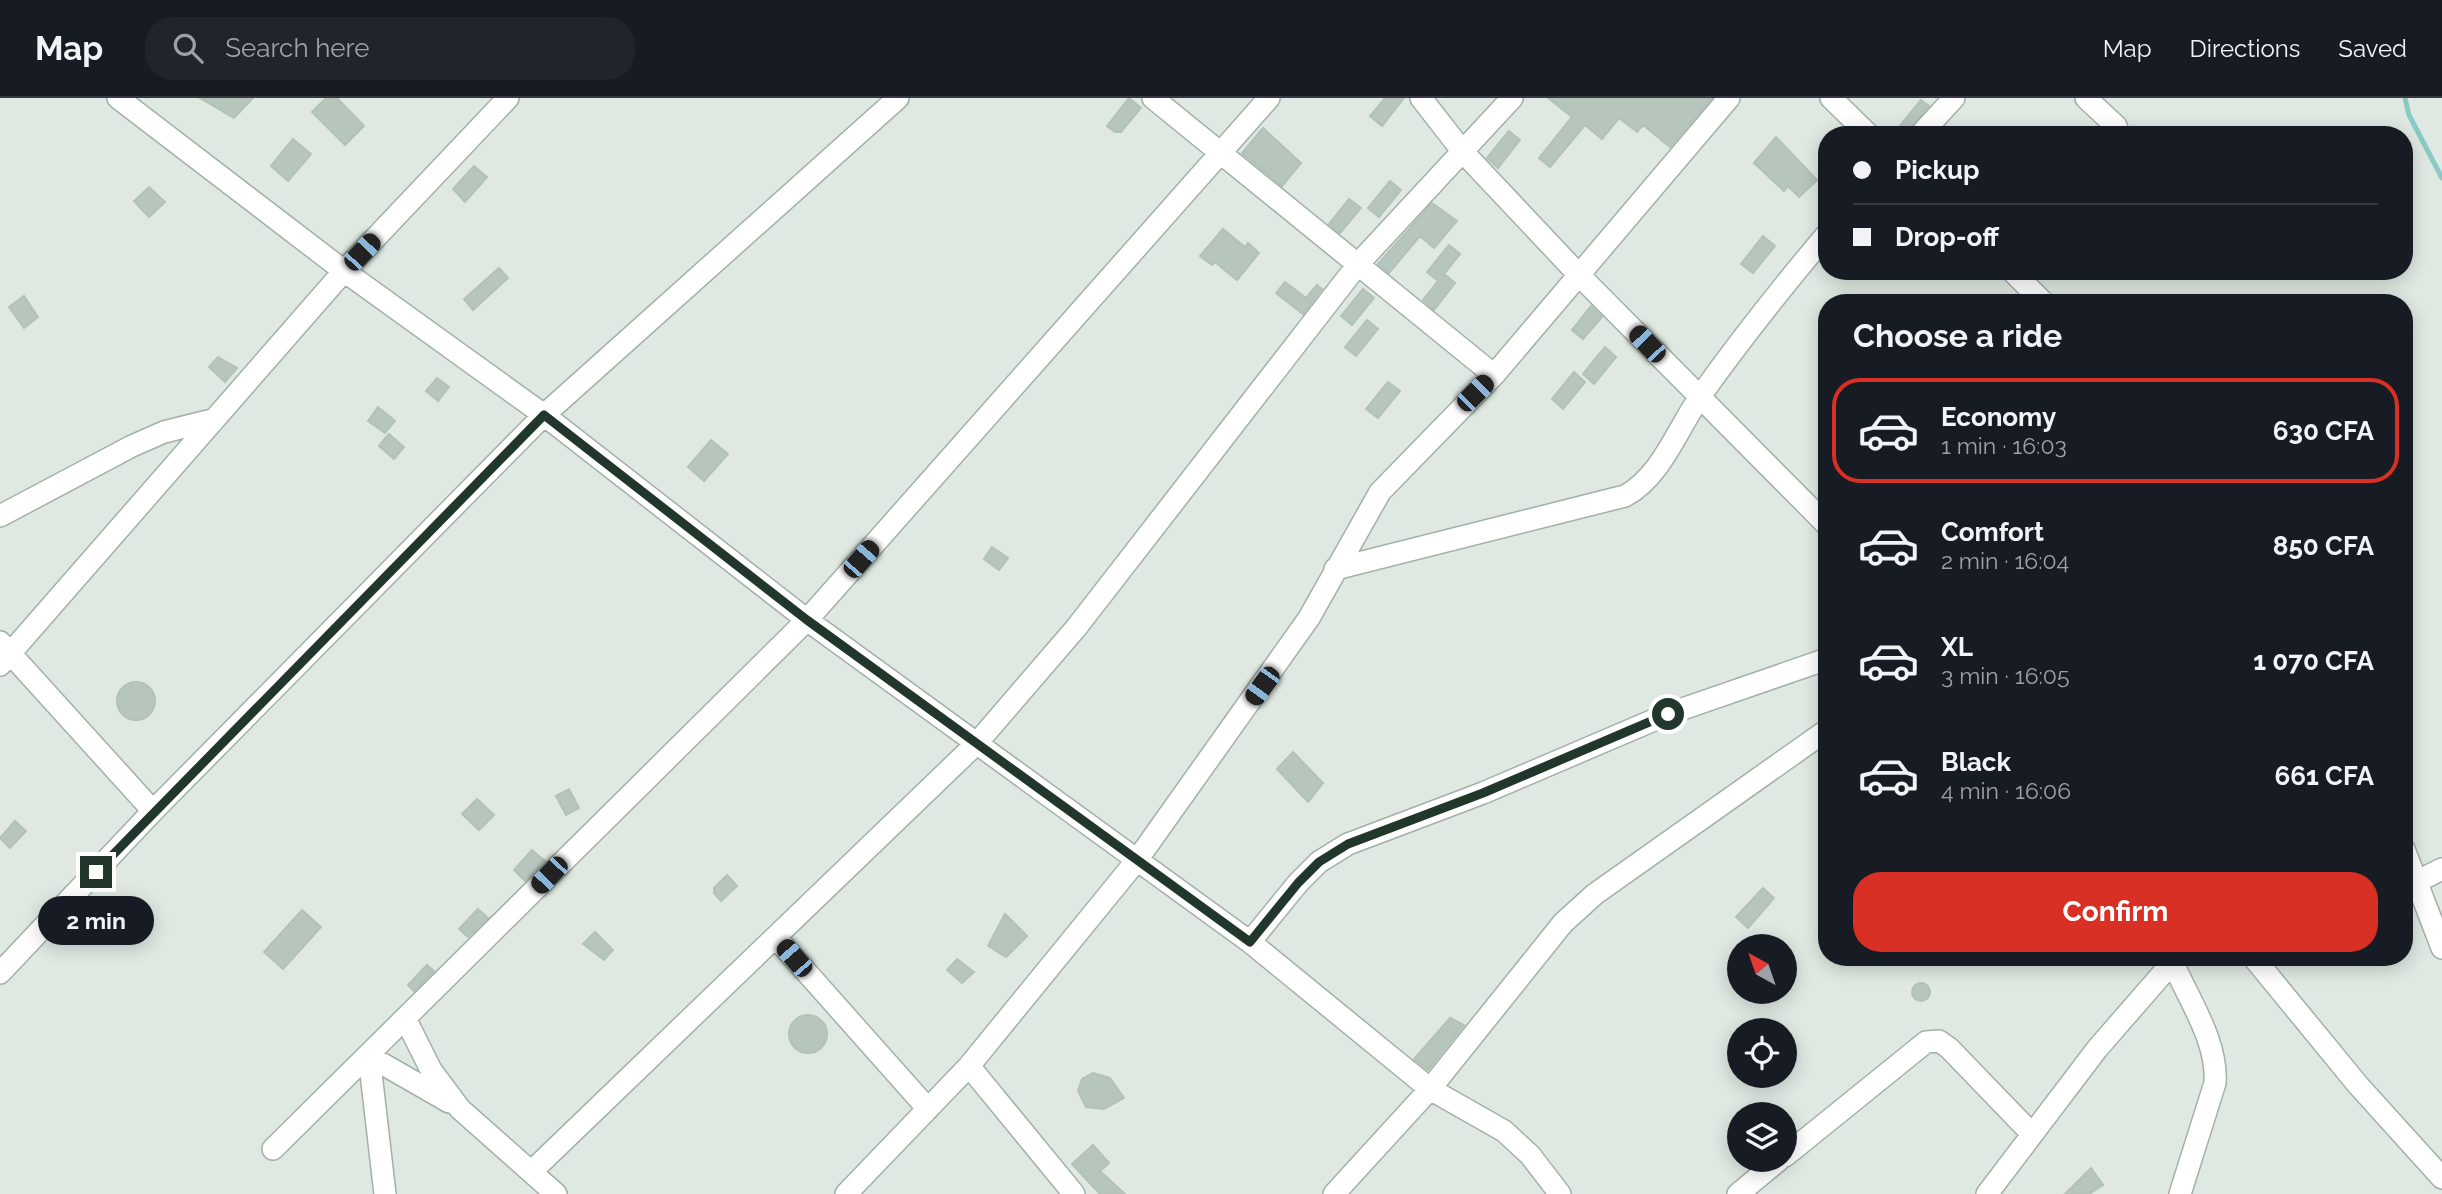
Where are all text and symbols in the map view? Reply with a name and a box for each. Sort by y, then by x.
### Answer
search box [145,17,635,80]
text: Map [35,29,103,68]
icon: search [169,29,207,67]
text: Search here [225,33,370,63]
text: Map [2103,34,2152,63]
text: Directions [2190,34,2300,63]
text: Saved [2338,34,2407,63]
text: Pickup [1895,155,1980,185]
text: Drop-off [1895,222,1999,252]
car [340,229,385,275]
text: Choose a ride [1853,317,2062,354]
car [1625,322,1670,366]
car [1453,371,1498,415]
icon: car [1857,399,1920,462]
text: Economy [1941,402,2056,432]
text: 630 CFA [2273,416,2374,446]
text: 1 min · 16:03 [1941,432,2067,459]
icon: car [1857,514,1920,577]
text: Comfort [1941,517,2044,547]
text: 850 CFA [2273,531,2374,561]
car [840,536,883,582]
text: 2 min · 16:04 [1941,547,2069,574]
icon: car [1857,629,1920,692]
text: XL [1941,632,1973,662]
text: 1 070 CFA [2253,646,2374,676]
text: 3 min · 16:05 [1941,662,2069,689]
car [1242,663,1283,709]
route start [1652,698,1684,730]
icon: car [1857,744,1920,807]
text: Black [1941,747,2011,777]
text: 661 CFA [2274,761,2374,791]
text: 4 min · 16:06 [1941,777,2071,804]
car [527,853,572,897]
route end [80,856,112,888]
button: Confirm [1853,872,2378,952]
callout: 2 min [38,896,154,946]
text: 2 min [66,907,126,934]
north arrow [1727,934,1797,1004]
map controls [1727,934,1797,1172]
car [773,935,816,981]
button: locate [1727,1018,1797,1088]
button: layers [1727,1102,1797,1172]

